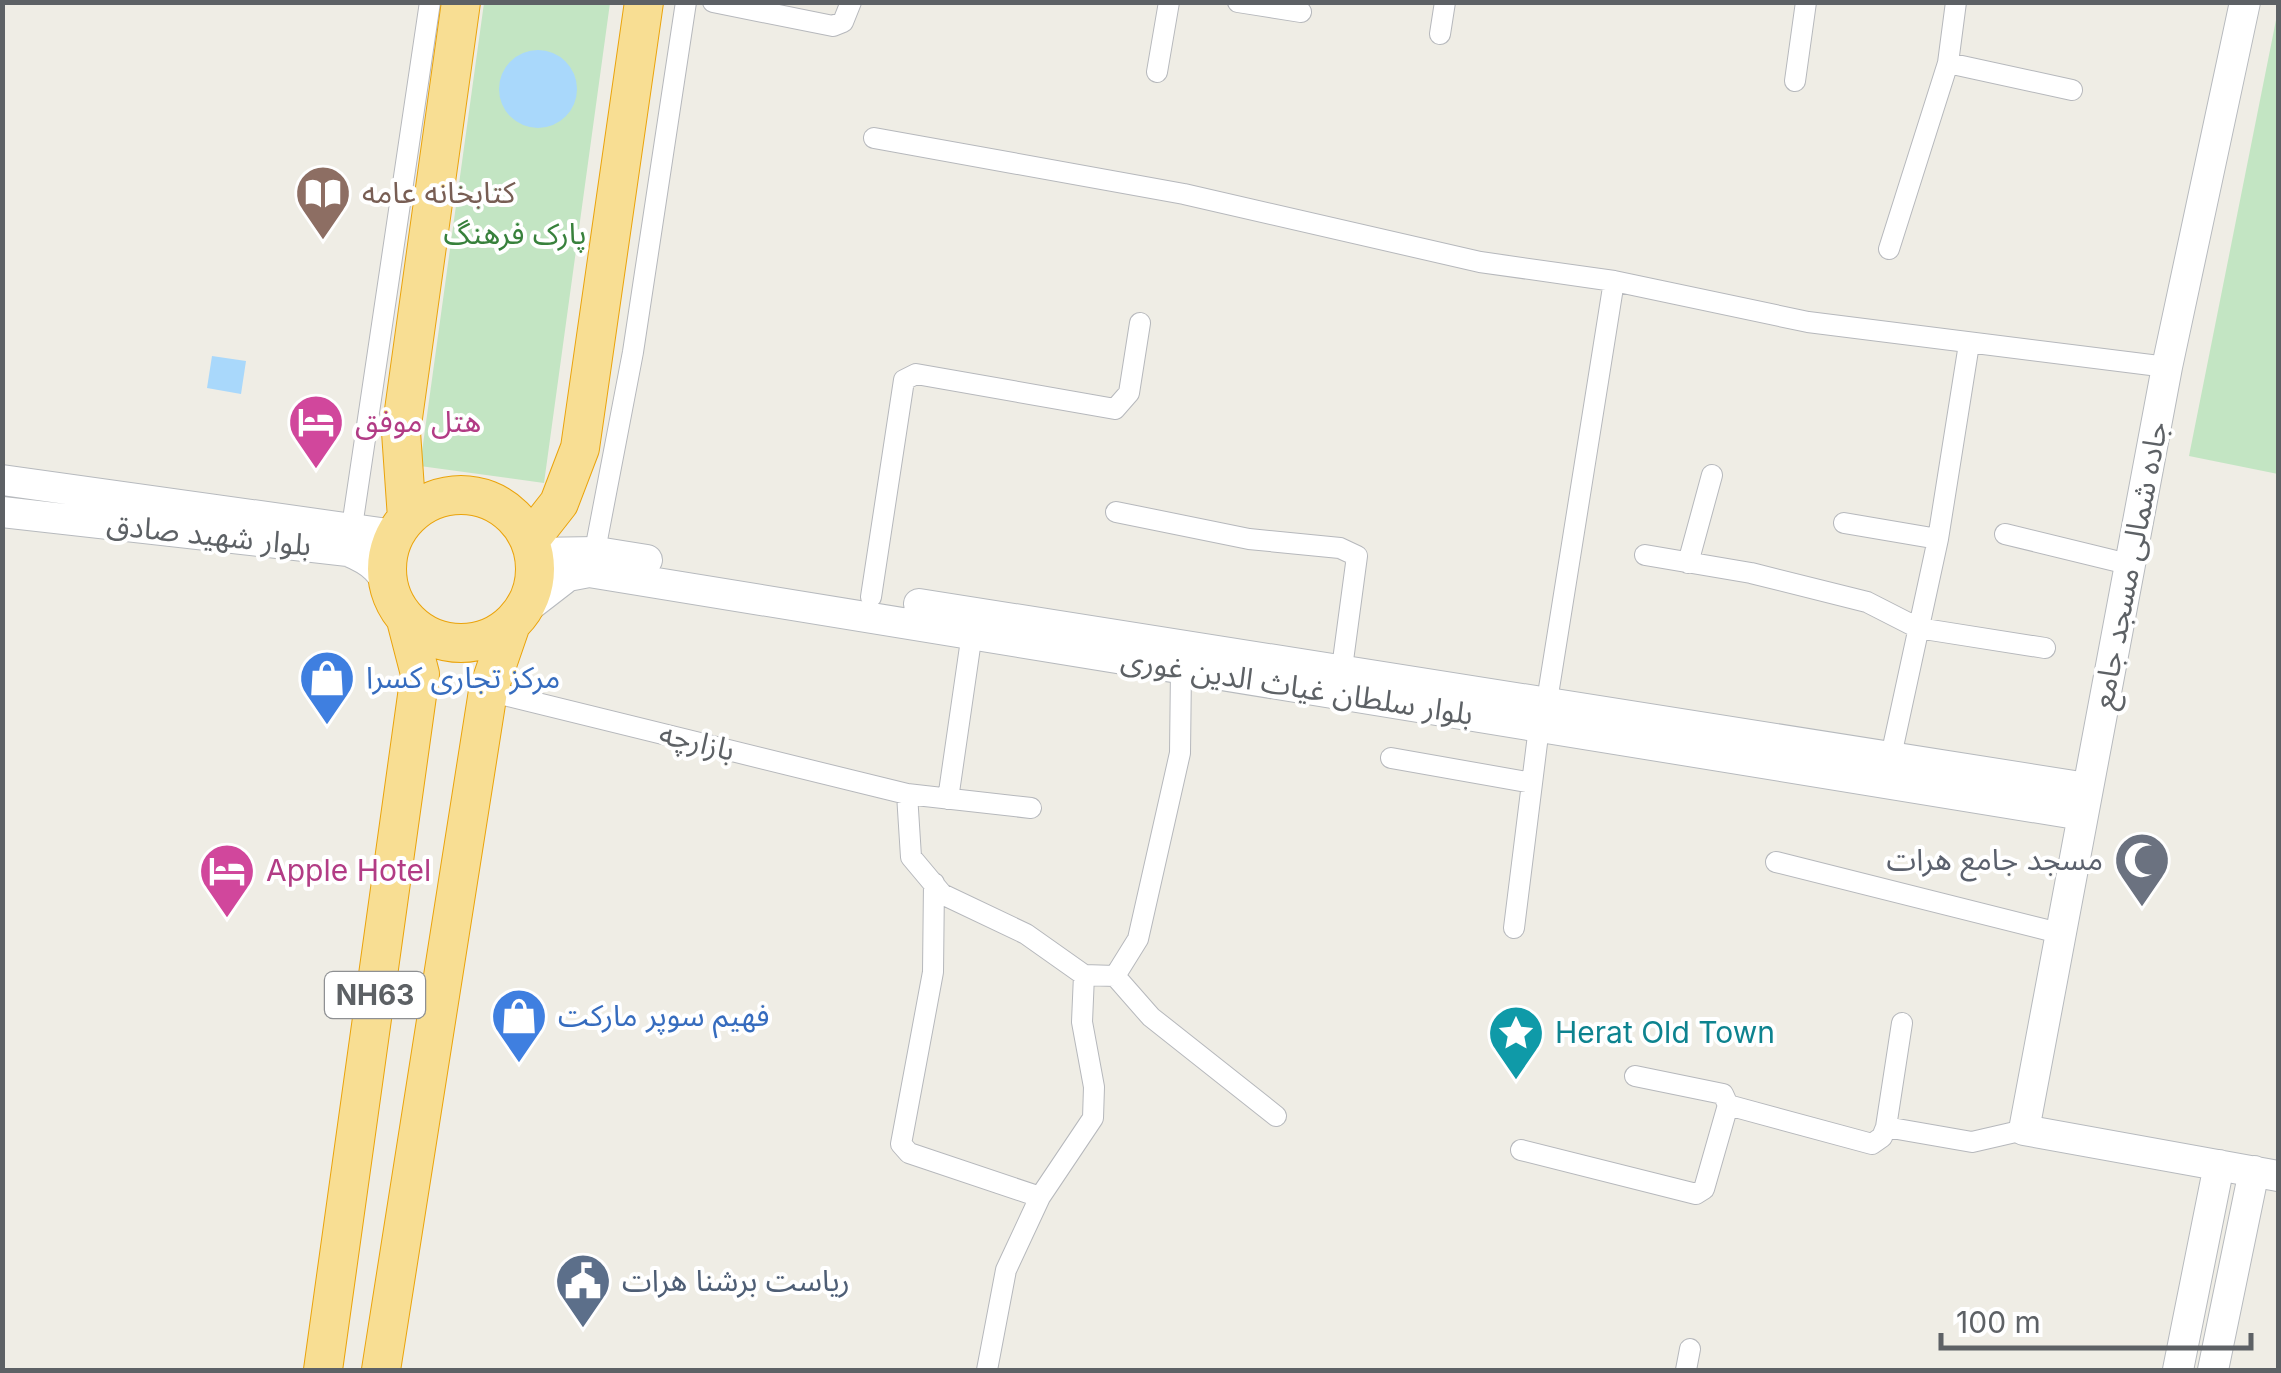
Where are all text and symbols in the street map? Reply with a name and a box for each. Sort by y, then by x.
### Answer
library icon: کتابخانه عامه [293,163,353,242]
place label: کتابخانه عامه [362,174,516,210]
park label: پارک فرهنگ [443,215,587,253]
hotel icon: هتل موفق [286,392,346,471]
place label: هتل موفق [355,403,481,440]
street label: جاده شمالی مسجد جامع [2083,418,2179,713]
street label: بلوار شهید صادق [105,505,313,563]
street label: بلوار سلطان غیاث الدین غوری [1119,640,1476,732]
shop icon: مرکز تجاری کسرا [297,648,357,727]
place label: مرکز تجاری کسرا [366,659,560,695]
street label: بازارچه [655,714,739,770]
mosque icon: مسجد جامع هرات [2112,830,2172,909]
hotel icon: Apple Hotel [197,841,257,920]
place label: مسجد جامع هرات [1886,841,2103,882]
place label: Apple Hotel [266,852,431,888]
road number: NH63 [325,972,425,1018]
shop icon: فهیم سوپر مارکت [489,986,549,1065]
place label: فهیم سوپر مارکت [558,997,770,1039]
place icon: Herat Old Town [1486,1003,1546,1082]
place label: Herat Old Town [1555,1014,1775,1050]
public building icon: ریاست برشنا هرات [553,1251,613,1330]
place label: ریاست برشنا هرات [622,1262,850,1298]
scale bar [1941,1288,2251,1350]
text: 100 m [1956,1304,2041,1340]

